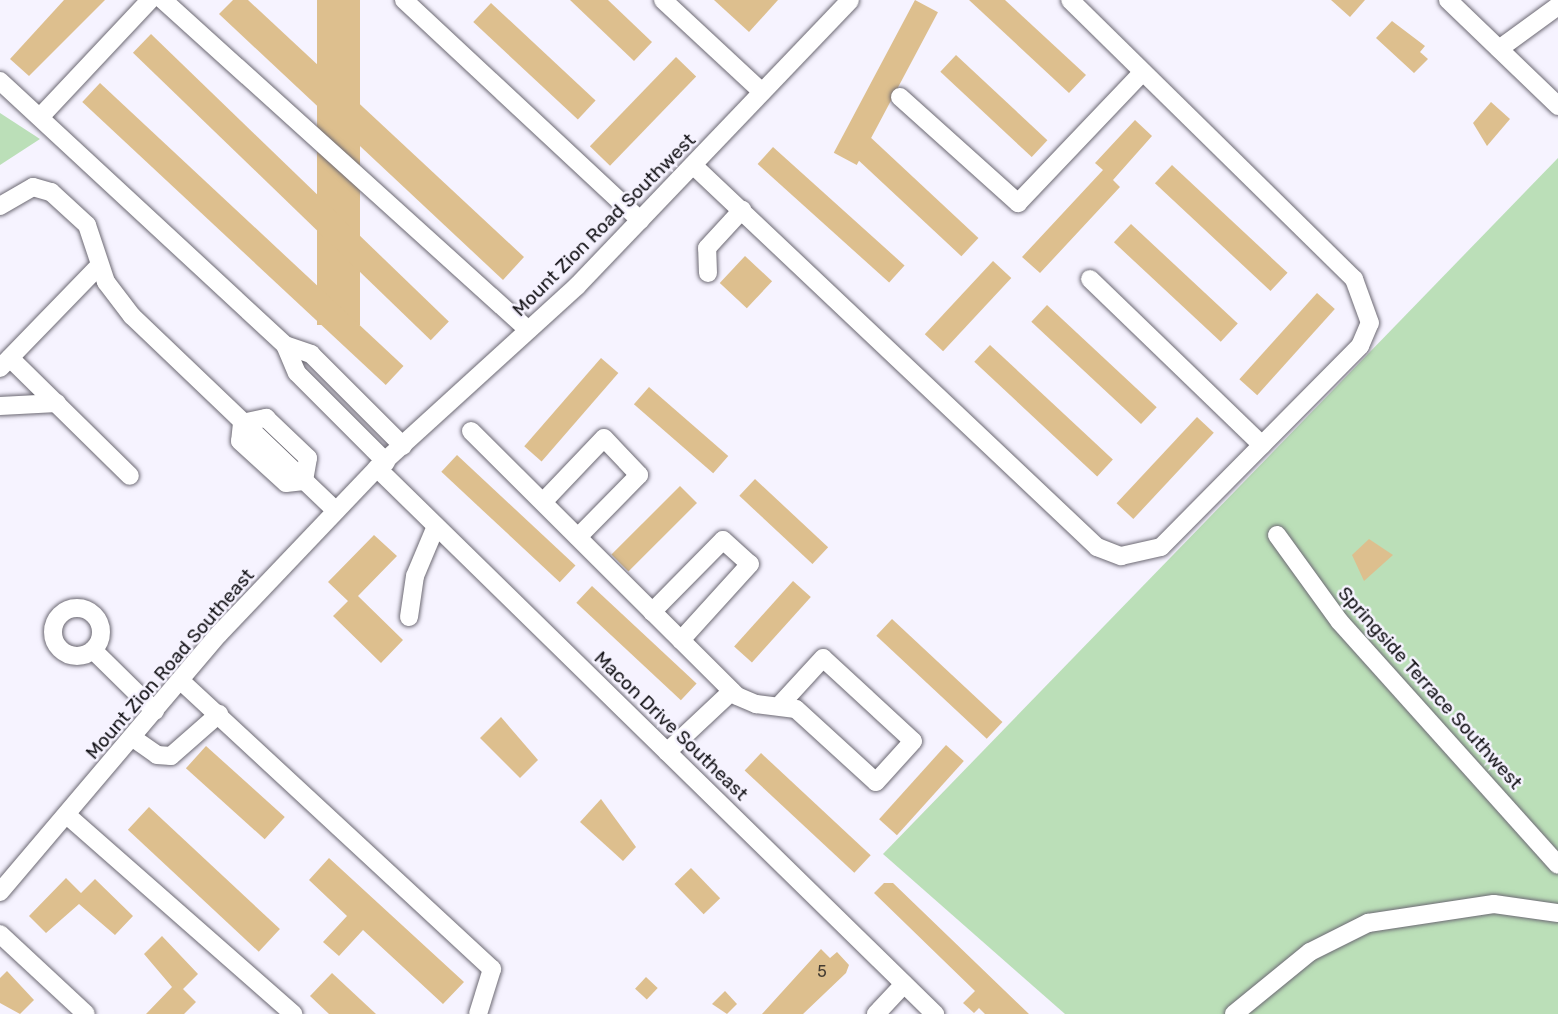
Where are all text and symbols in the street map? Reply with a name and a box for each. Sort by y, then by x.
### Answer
street label: Mount Zion Road Southwest [508,129,700,321]
street label: Mount Zion Road Southeast [81,564,259,764]
street label: Springside Terrace Southwest [1333,582,1527,794]
street label: Macon Drive Southeast [589,647,753,805]
house number: 5 [817,962,827,982]

